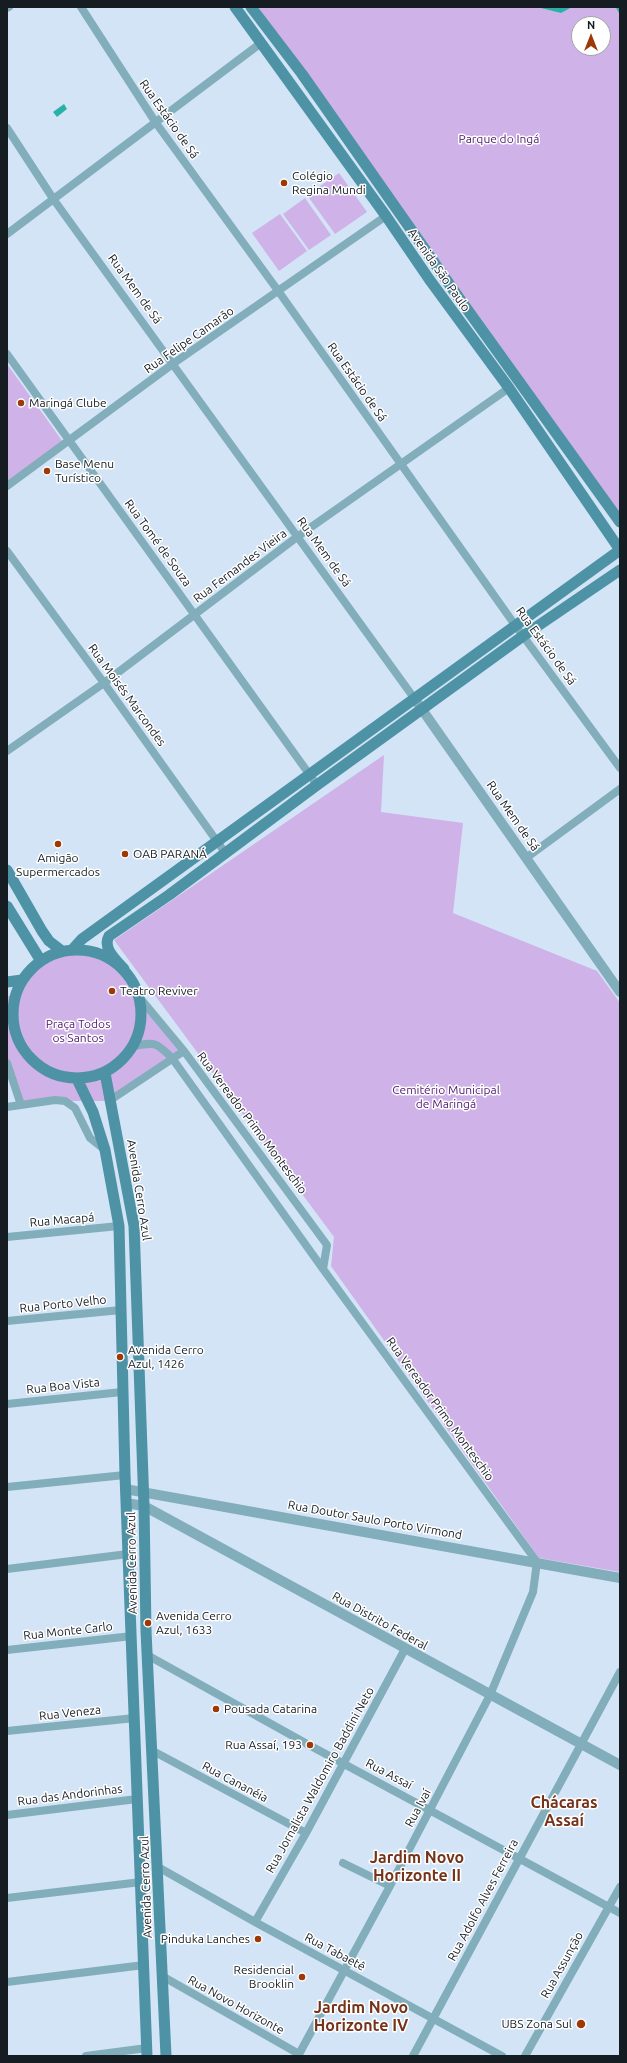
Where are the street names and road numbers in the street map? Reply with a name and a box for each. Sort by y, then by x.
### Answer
street label: Rua Estácio de Sá [136,77,202,161]
street label: Avenida São Paulo [405,226,473,314]
street label: Rua Mem de Sá [105,251,165,327]
street label: Rua Felipe Camarão [141,304,237,376]
street label: Rua Estácio de Sá [324,340,390,424]
street label: Rua Tomé de Souza [122,497,194,589]
street label: Rua Mem de Sá [294,514,354,590]
street label: Rua Fernandes Vieira [190,526,290,606]
street label: Rua Estácio de Sá [513,604,579,688]
street label: Rua Moisés Marcondes [85,641,169,749]
street label: Rua Mem de Sá [484,778,542,854]
street label: Rua Vereador Primo Monteschio [194,1049,310,1197]
street label: Avenida Cerro Azul [124,1138,154,1242]
street label: Rua Macapá [29,1210,95,1230]
street label: Rua Porto Velho [19,1292,107,1316]
street label: Rua Vereador Primo Monteschio [383,1335,497,1483]
street label: Rua Boa Vista [26,1375,100,1397]
street label: Rua Doutor Saulo Porto Virmond [287,1498,463,1542]
street label: Avenida Cerro Azul [124,1512,140,1614]
street label: Rua Distrito Federal [330,1589,430,1653]
street label: Rua Monte Carlo [23,1619,113,1643]
street label: Rua Jornalista Waldomiro Baddini Neto [263,1684,377,1876]
street label: Rua Veneza [38,1703,102,1723]
street label: Rua Assaí [363,1756,415,1792]
street label: Rua Cananéia [200,1759,270,1805]
street label: Rua das Andorinhas [17,1781,123,1809]
street label: Rua Ivaí [402,1786,434,1830]
street label: Avenida Cerro Azul [137,1836,155,1938]
street label: Rua Adolfo Alves Ferreira [445,1837,521,1963]
street label: Rua Assunção [538,1929,586,2001]
street label: Rua Tabaetê [302,1930,368,1974]
street label: Rua Novo Horizonte [185,1973,287,2037]

